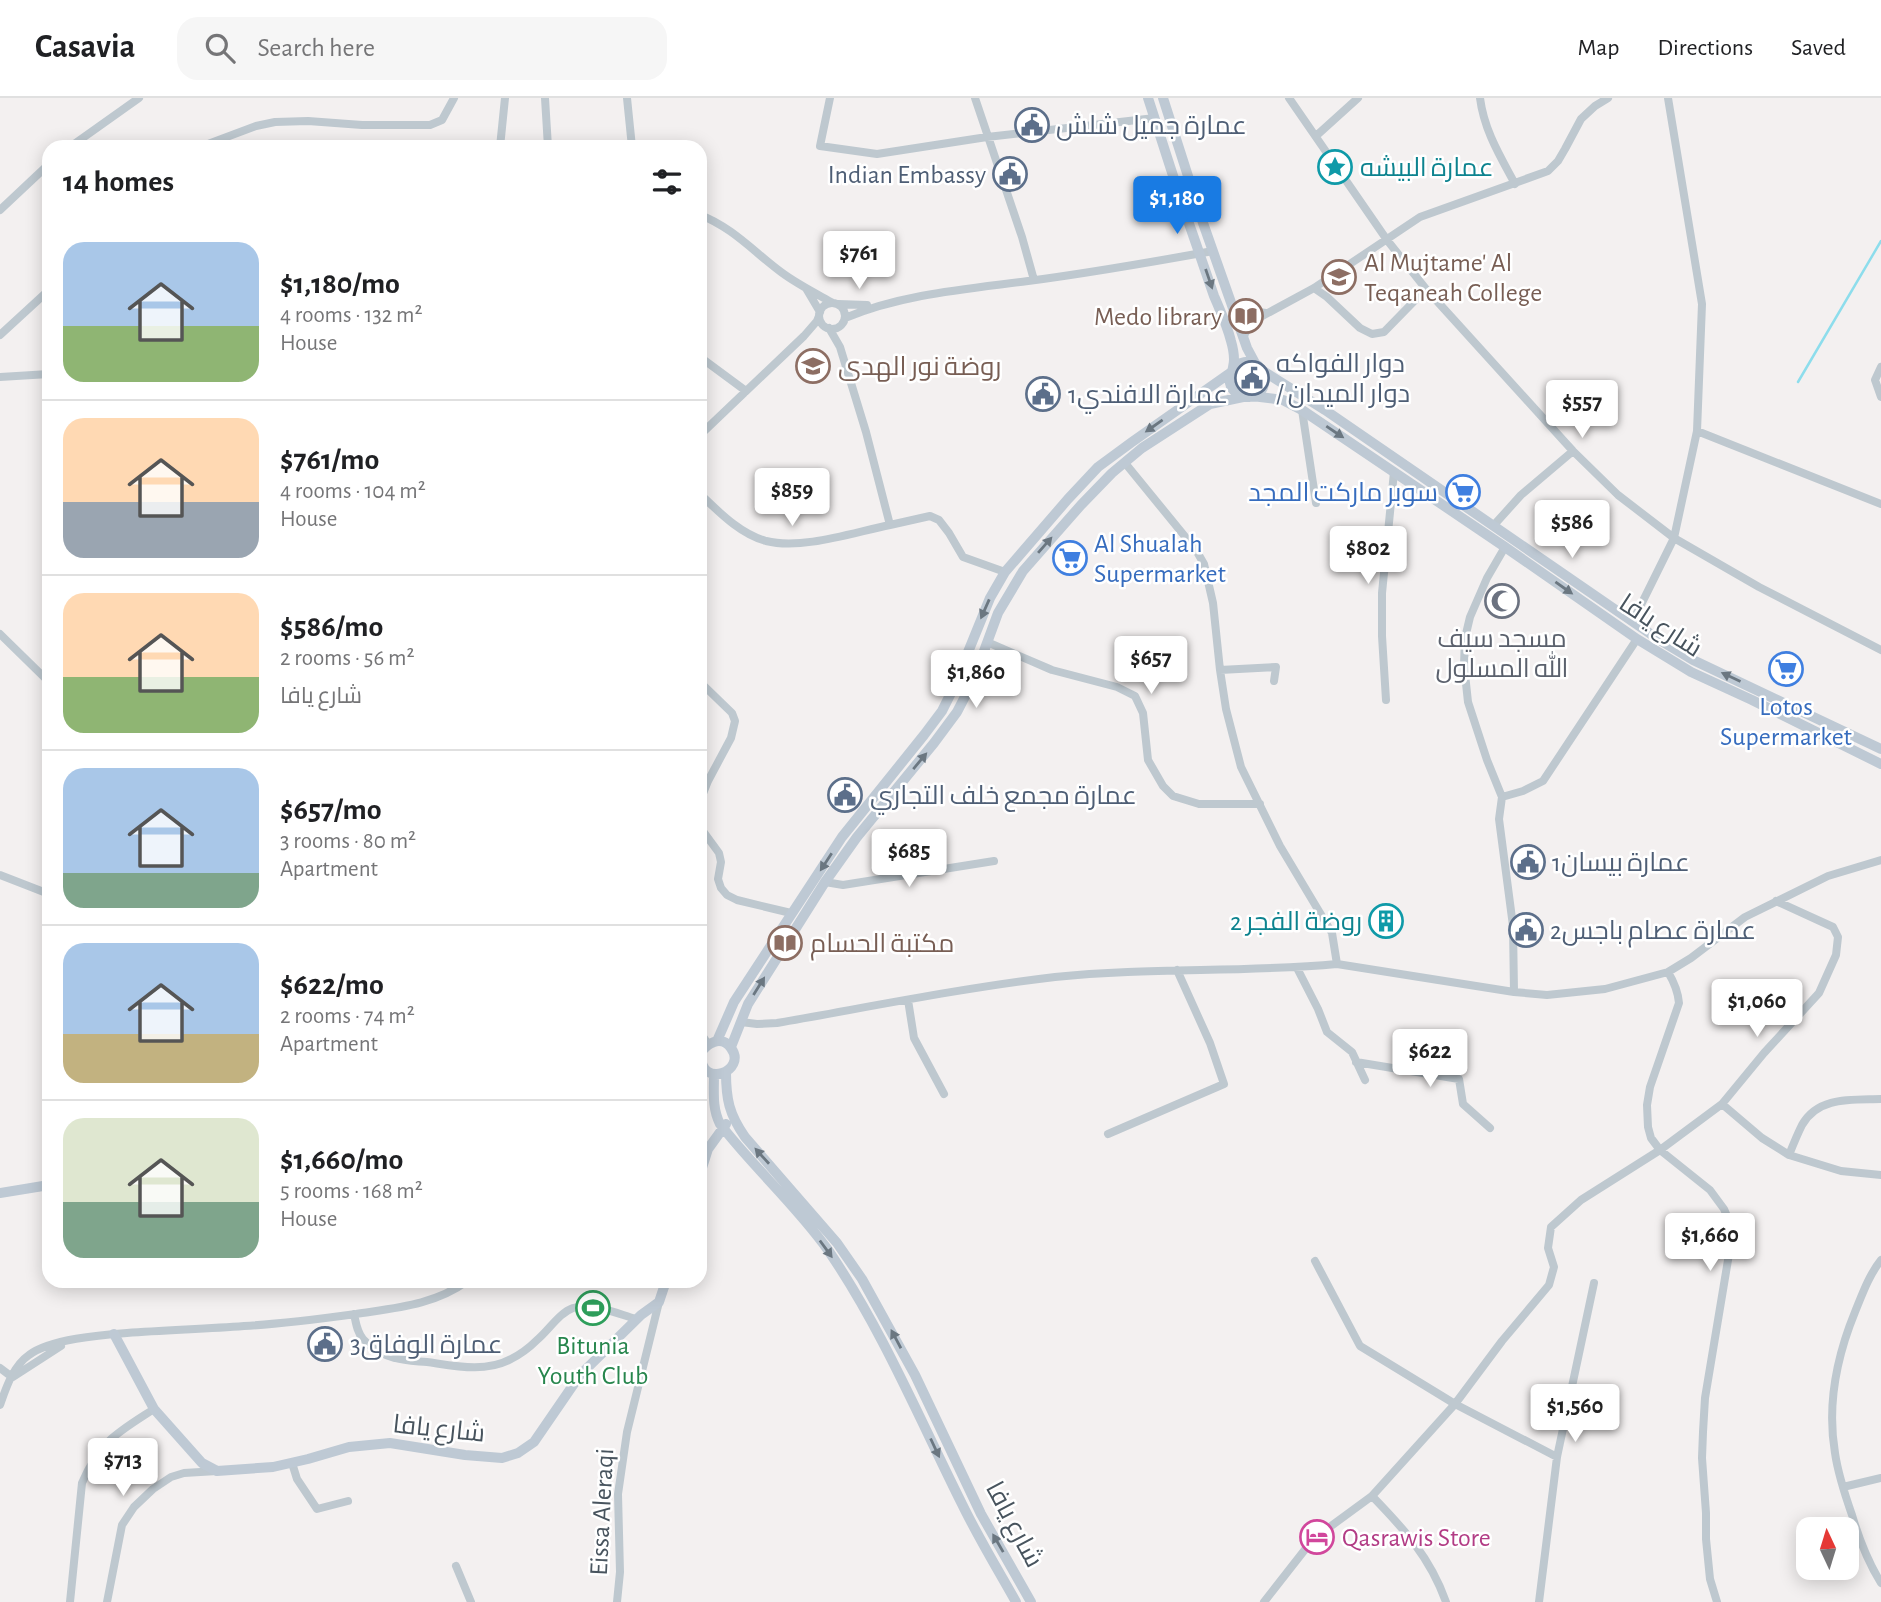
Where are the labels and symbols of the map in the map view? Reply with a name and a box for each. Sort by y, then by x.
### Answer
public building icon: عمارة جميل شلش [1013,106,1051,144]
place label: عمارة جميل شلش [1056,113,1247,141]
place icon: عمارة البيشه [1316,148,1354,186]
public building icon: Indian Embassy [991,155,1029,193]
place label: عمارة البيشه [1360,155,1494,182]
place label: Indian Embassy [828,162,986,188]
pin: $1,180 [1120,176,1234,236]
pin: $761 [818,232,900,291]
place label: Al Mujtame' Al Teqaneah College [1364,250,1542,306]
school or university icon: Al Mujtame' Al Teqaneah College [1320,258,1358,296]
one-way arrow [1204,269,1215,290]
library icon: Medo library [1227,297,1265,335]
place label: Medo library [1094,304,1222,330]
school or university icon: روضة نور الهدى [794,347,832,385]
place label: دوار الفواكه / دوار الميدان [1276,351,1410,408]
place label: روضة نور الهدى [838,354,1001,382]
public building icon: دوار الفواكه / دوار الميدان [1233,359,1271,397]
public building icon: عمارة الافندي1 [1024,375,1062,413]
pin: $557 [1541,380,1623,440]
place label: عمارة الافندي1 [1068,382,1228,414]
one-way arrow [1145,419,1163,433]
one-way arrow [1326,425,1344,439]
pin: $859 [751,468,833,528]
supermarket icon: سوبر ماركت المجد [1444,473,1482,511]
place label: سوبر ماركت المجد [1248,480,1438,507]
pin: $586 [1531,500,1613,560]
pin: $802 [1327,526,1409,586]
place label: Al Shualah Supermarket [1094,531,1226,587]
one-way arrow [1037,536,1053,554]
supermarket icon: Al Shualah Supermarket [1051,539,1089,577]
one-way arrow [1555,581,1573,595]
mosque icon: مسجد سيف الله المسلول [1483,582,1521,620]
street label: شارع يافا [1613,590,1706,665]
one-way arrow [979,599,991,619]
place label: مسجد سيف الله المسلول [1435,626,1569,683]
pin: $657 [1110,636,1192,696]
pin: $1,860 [919,650,1033,710]
supermarket icon: Lotos Supermarket [1767,650,1805,688]
one-way arrow [1721,672,1741,683]
place label: Lotos Supermarket [1720,694,1852,750]
one-way arrow [912,753,927,770]
public building icon: عمارة مجمع خلف التجاري [826,776,864,814]
place label: عمارة مجمع خلف التجاري [870,783,1137,815]
pin: $685 [868,830,950,889]
public building icon: عمارة بيسان1 [1509,843,1547,881]
place label: عمارة بيسان1 [1552,850,1690,877]
one-way arrow [819,852,832,871]
building icon: روضة الفجر 2 [1367,902,1405,940]
place label: روضة الفجر 2 [1230,909,1362,936]
public building icon: عمارة عصام باجس2 [1507,911,1545,949]
place label: عمارة عصام باجس2 [1550,918,1756,948]
library icon: مكتبة الحسام [766,924,804,962]
place label: مكتبة الحسام [810,931,955,961]
one-way arrow [753,976,766,995]
pin: $1,060 [1700,979,1814,1039]
pin: $622 [1389,1030,1471,1089]
one-way arrow [755,1148,770,1165]
pin: $1,660 [1653,1214,1767,1273]
one-way arrow [819,1240,833,1258]
sports icon: Bitunia Youth Club [574,1289,612,1327]
public building icon: عمارة الوفاق3 [306,1325,344,1363]
one-way arrow [890,1329,902,1349]
place label: عمارة الوفاق3 [350,1332,503,1360]
place label: Bitunia Youth Club [538,1333,648,1389]
pin: $1,560 [1518,1384,1632,1444]
street label: شارع يافا [391,1411,486,1450]
pin: $713 [82,1438,164,1498]
one-way arrow [929,1438,941,1458]
street label: Eissa Aleraqi [586,1448,618,1576]
street label: شارع يافا [978,1477,1047,1573]
north arrow [1796,1517,1858,1580]
hotel icon: Qasrawis Store [1298,1518,1336,1556]
place label: Qasrawis Store [1342,1525,1491,1551]
one-way arrow [992,1533,1004,1552]

